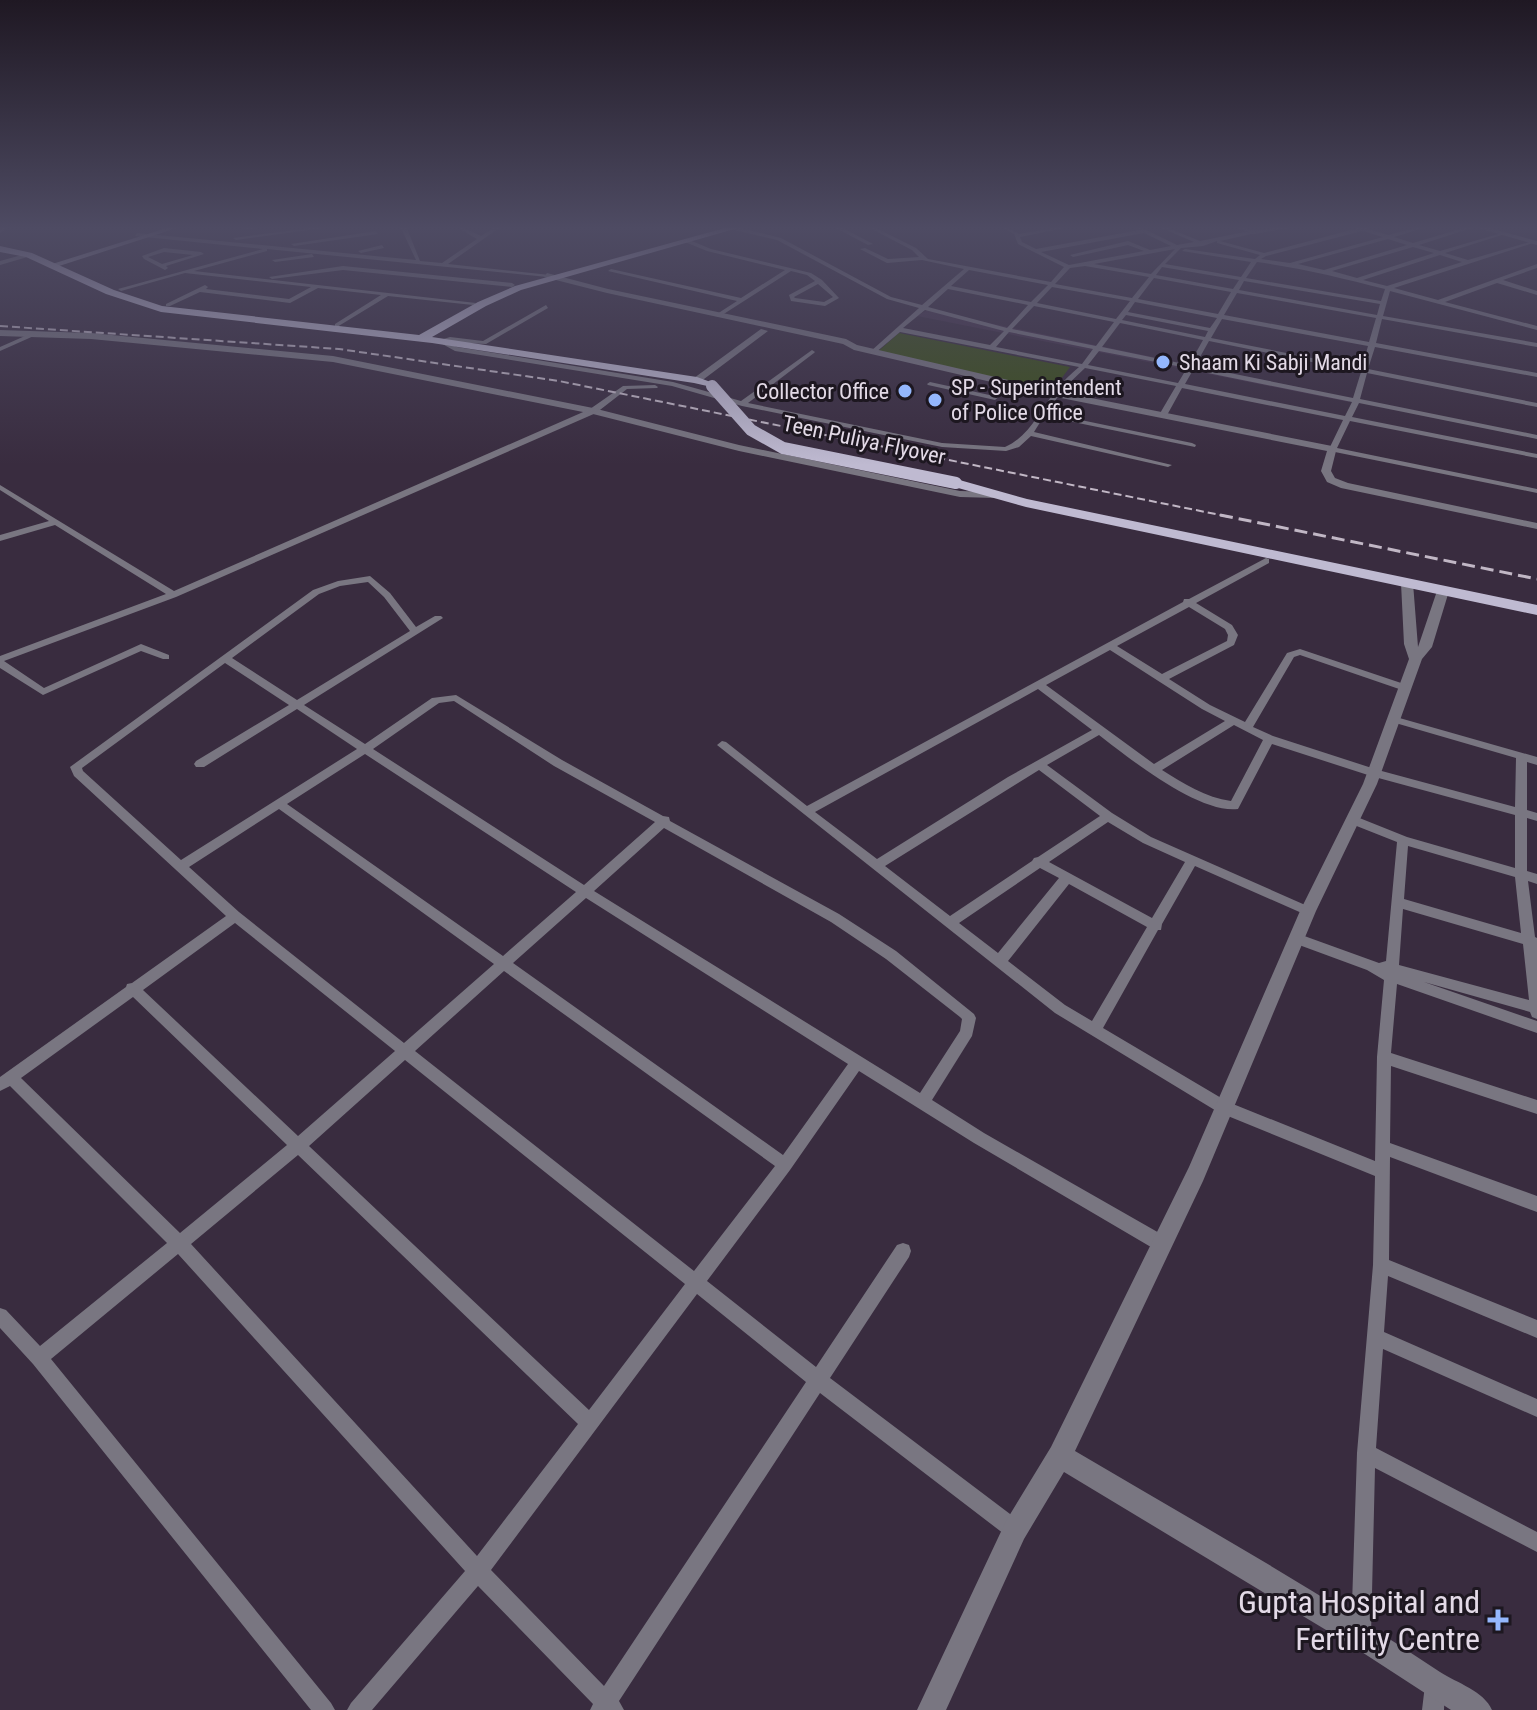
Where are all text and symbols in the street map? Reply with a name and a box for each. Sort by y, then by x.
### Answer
place label: Shaam Ki Sabji Mandi [1179,350,1367,375]
marker: Shaam Ki Sabji Mandi [1154,353,1172,371]
place label: SP - Superintendent of Police Office [951,375,1122,425]
place label: Collector Office [756,379,889,404]
marker: Collector Office [896,382,914,400]
marker: SP - Superintendent of Police Office [926,391,944,409]
street label: Teen Puliya Flyover [780,411,948,470]
place label: Gupta Hospital and Fertility Centre [1238,1583,1480,1658]
marker: Gupta Hospital and Fertility Centre [1487,1609,1509,1631]

